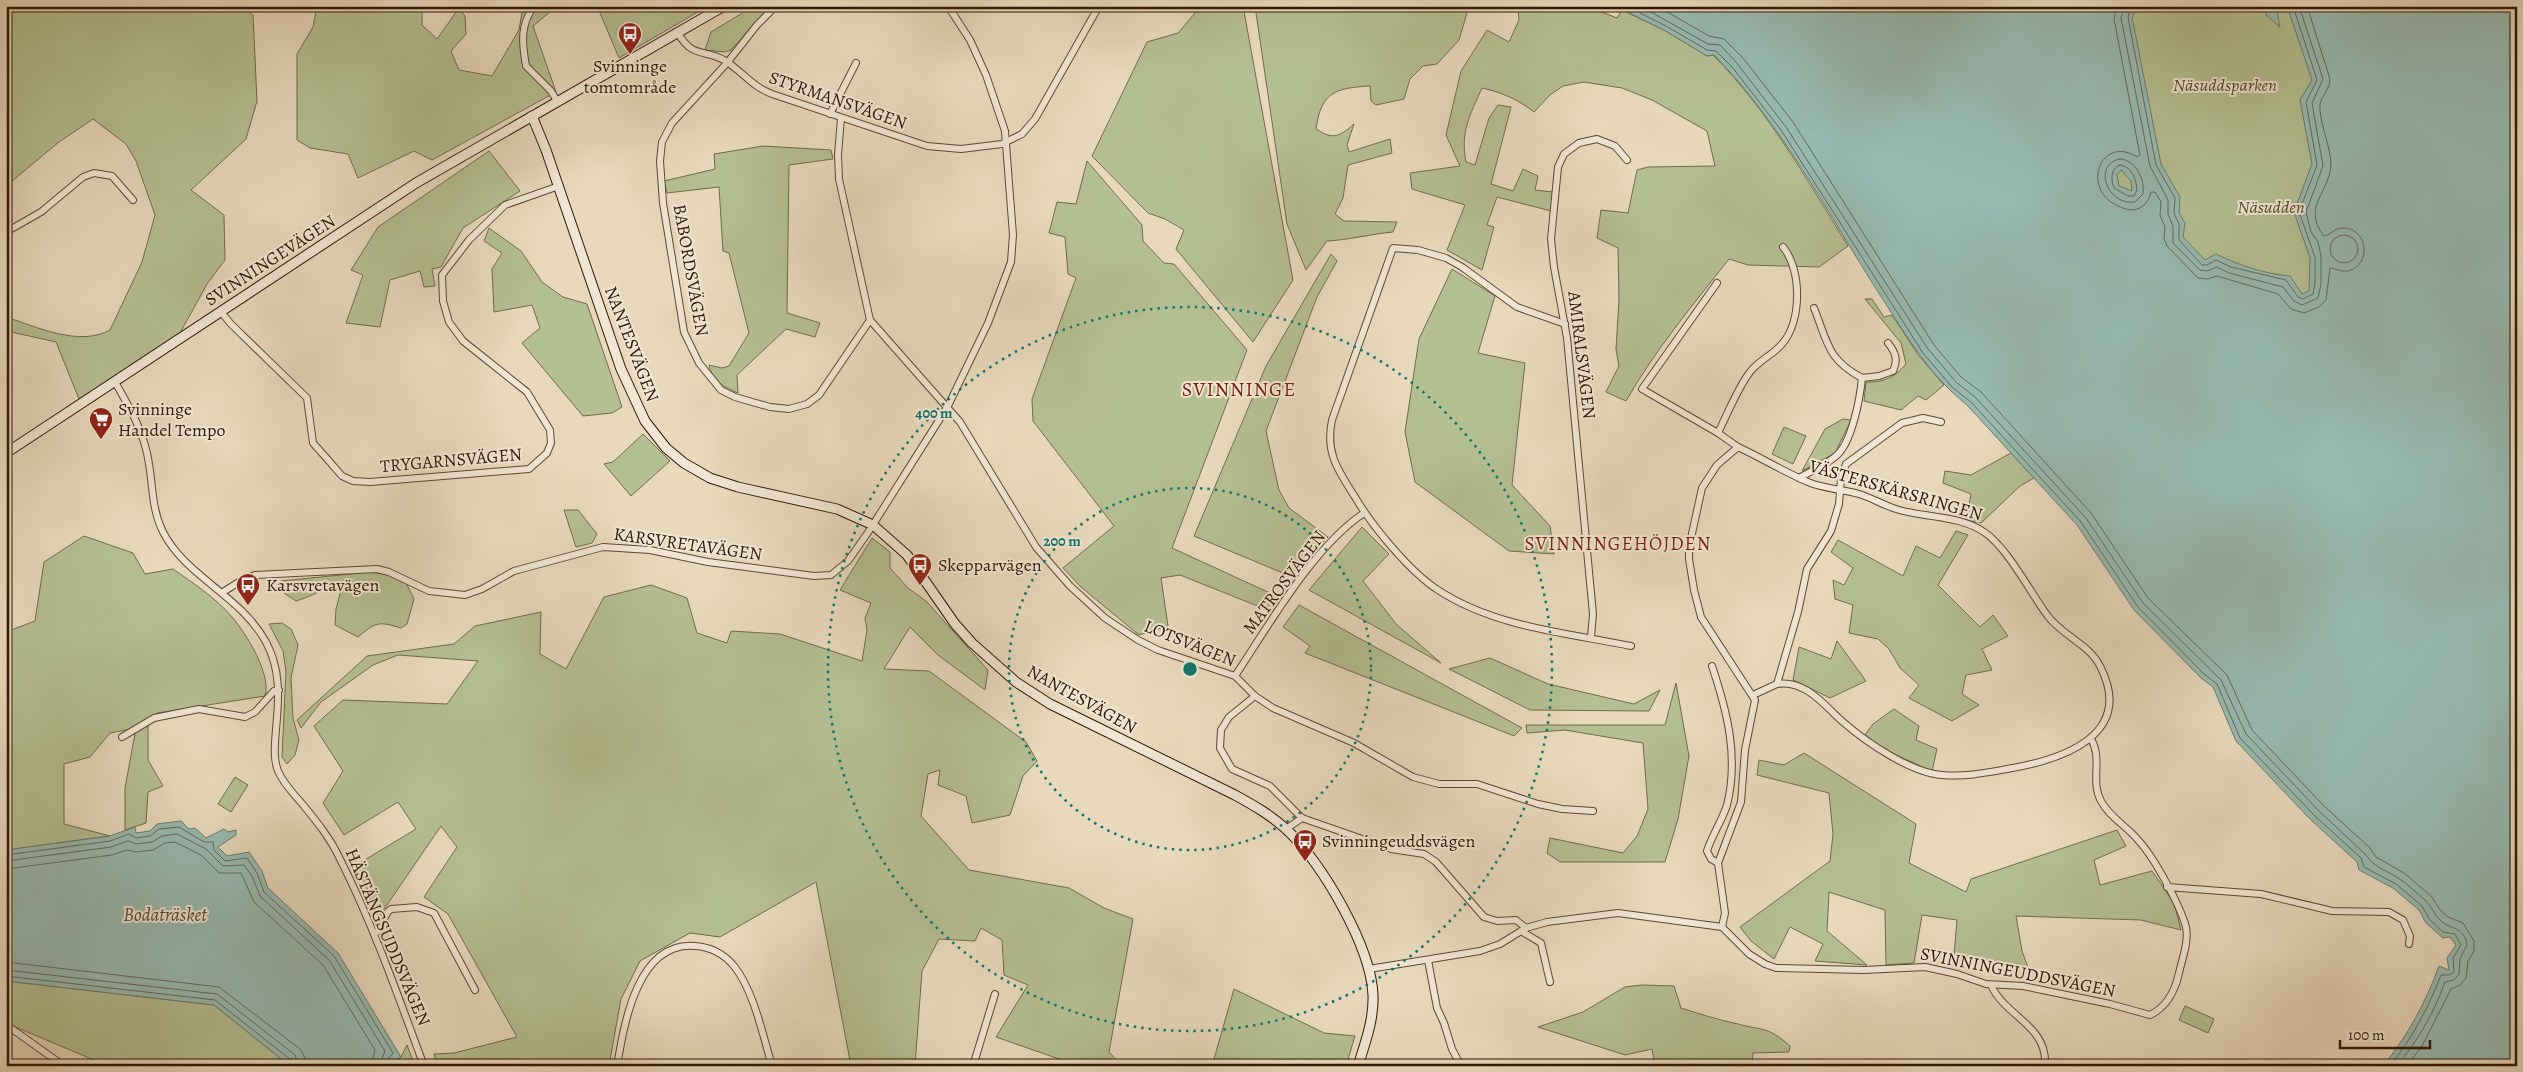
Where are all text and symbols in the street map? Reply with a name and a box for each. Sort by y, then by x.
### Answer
bus stop icon: Svinninge tomtområde [617,21,643,55]
place label: Svinninge tomtområde [584,54,676,99]
street label: STYRMANSVÄGEN [766,65,910,135]
park label: Näsuddsparken [2173,73,2277,97]
park label: Näsudden [2237,195,2305,219]
street label: BABORDSVÄGEN [668,202,714,338]
street label: SVINNINGEVÄGEN [200,209,340,311]
street label: NANTESVÄGEN [599,283,665,405]
street label: AMIRALSVÄGEN [1562,289,1602,420]
district label: SVINNINGE [1182,376,1296,403]
place label: Svinninge Handel Tempo [118,397,225,442]
text: 400 m [915,403,953,423]
supermarket icon: Svinninge Handel Tempo [88,406,114,440]
street label: TRYGARNSVÄGEN [379,442,523,478]
street label: VÄSTERSKÄRSRINGEN [1806,453,1986,526]
street label: KARSVRETAVÄGEN [612,522,764,566]
street label: MATROSVÄGEN [1237,525,1331,639]
text: 200 m [1043,531,1081,551]
district label: SVINNINGEHÖJDEN [1525,531,1711,557]
bus stop icon: Skepparvägen [907,552,933,586]
place label: Skepparvägen [938,553,1042,577]
bus stop icon: Karsvretavägen [235,572,261,606]
place label: Karsvretavägen [266,573,380,597]
street label: LOTSVÄGEN [1141,614,1239,672]
street label: NANTESVÄGEN [1023,659,1141,739]
centre of rings [1181,660,1199,678]
bus stop icon: Svinningeuddsvägen [1292,828,1318,862]
place label: Svinningeuddsvägen [1322,829,1476,853]
street label: HÄSTÄNGSUDDSVÄGEN [340,844,436,1030]
water label: Bodaträsket [123,902,208,928]
street label: SVINNINGEUDDSVÄGEN [1918,941,2118,1003]
scale bar [2340,1017,2430,1049]
text: 100 m [2348,1025,2385,1045]

